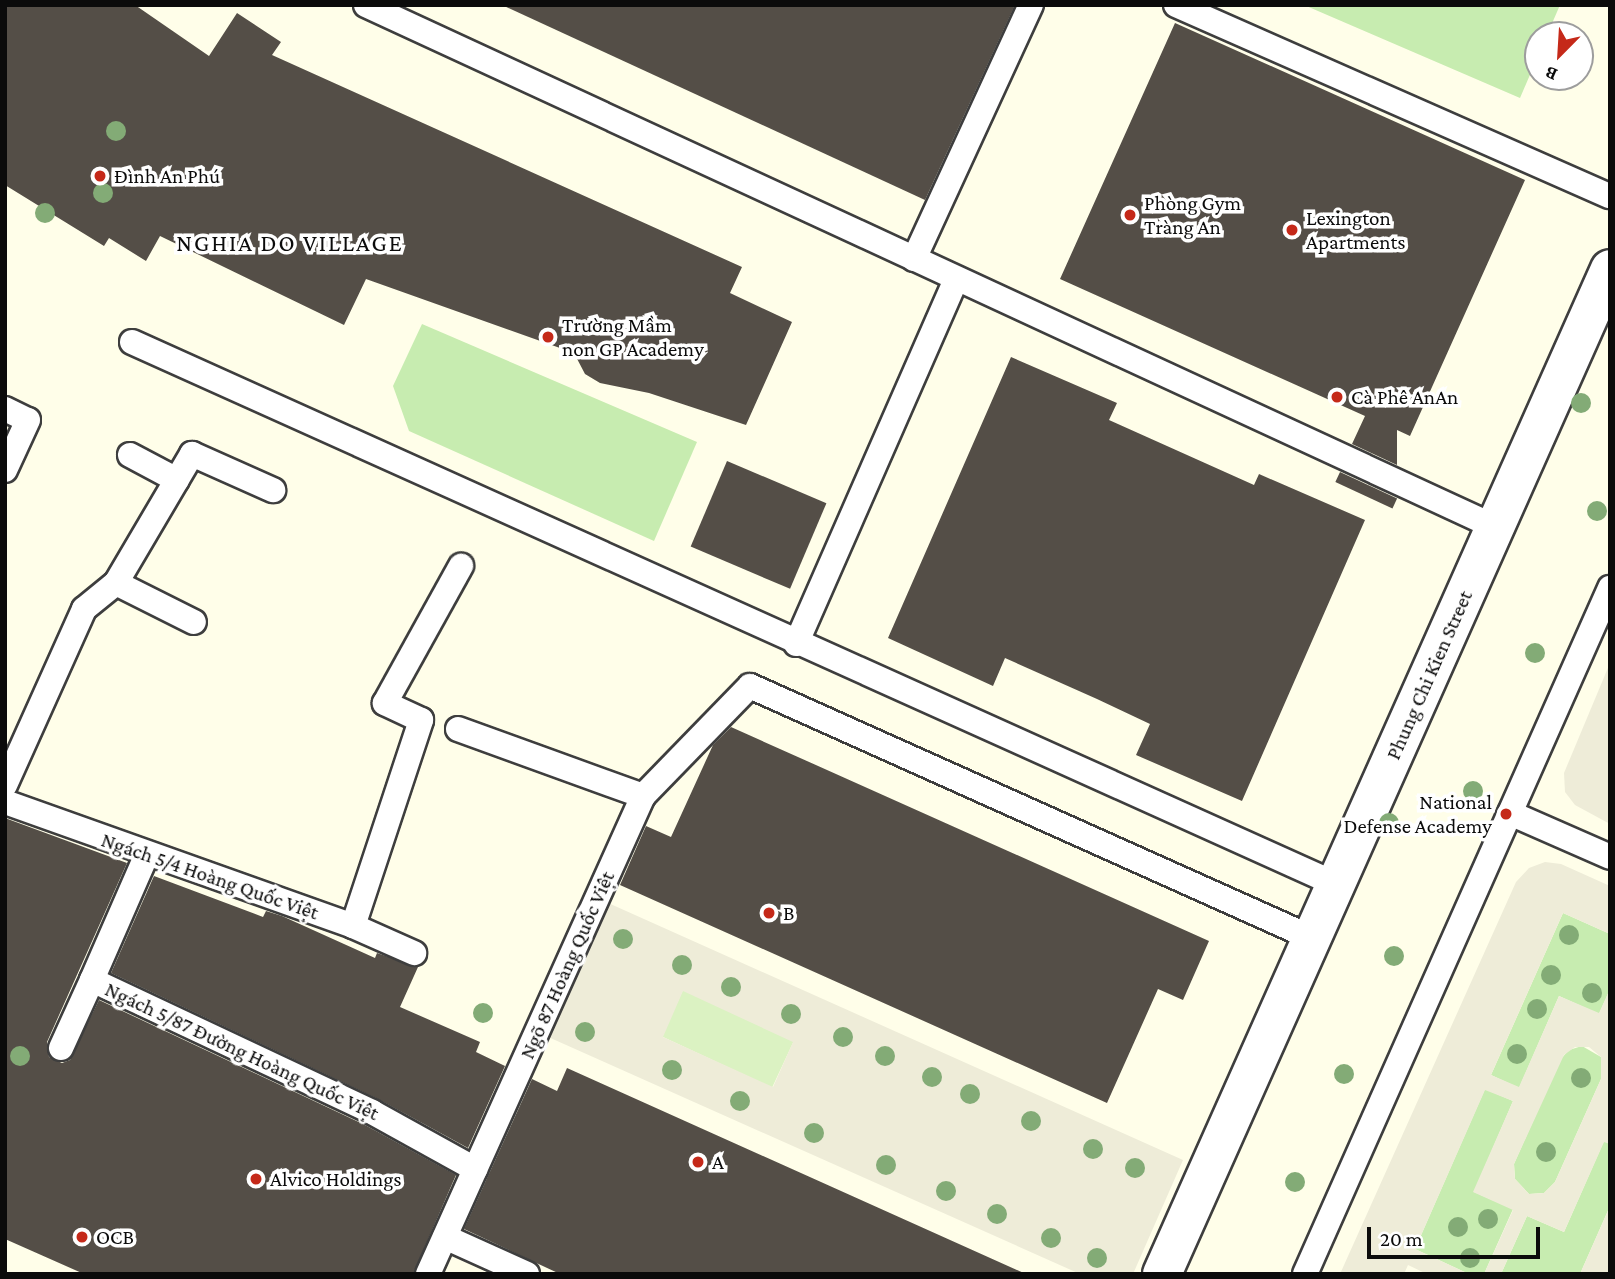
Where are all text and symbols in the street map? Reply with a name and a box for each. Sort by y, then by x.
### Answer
north arrow [1524,21,1594,91]
text: B [1542,62,1560,86]
place label: Đình An Phú [114,163,220,189]
marker: Đình An Phú [92,168,108,184]
place label: Phòng Gym Tràng An [1144,190,1241,240]
place label: Lexington Apartments [1306,205,1405,255]
marker: Phòng Gym Tràng An [1122,207,1138,223]
marker: Lexington Apartments [1284,222,1300,238]
district label: NGHIA DO VILLAGE [178,229,402,257]
place label: Trường Mầm non GP Academy [562,312,704,362]
marker: Trường Mầm non GP Academy [540,329,556,345]
place label: Cà Phê AnAn [1351,384,1458,410]
marker: Cà Phê AnAn [1329,389,1345,405]
street label: Phung Chi Kien Street [1380,586,1478,764]
place label: National Defense Academy [1344,789,1492,839]
marker: National Defense Academy [1498,806,1514,822]
street label: Ngách 5/4 Hoàng Quốc Việt [98,827,322,925]
street label: Ngõ 87 Hoàng Quốc Việt [514,867,620,1063]
place label: B [783,900,794,926]
marker: B [761,905,777,921]
street label: Ngách 5/87 Đường Hoàng Quốc Việt [101,976,383,1126]
place label: A [712,1149,724,1175]
marker: A [690,1154,706,1170]
place label: Alvico Holdings [270,1166,401,1192]
marker: Alvico Holdings [248,1171,264,1187]
scale bar [1370,1212,1543,1256]
place label: OCB [96,1224,134,1250]
text: 20 m [1380,1227,1423,1251]
marker: OCB [74,1229,90,1245]

